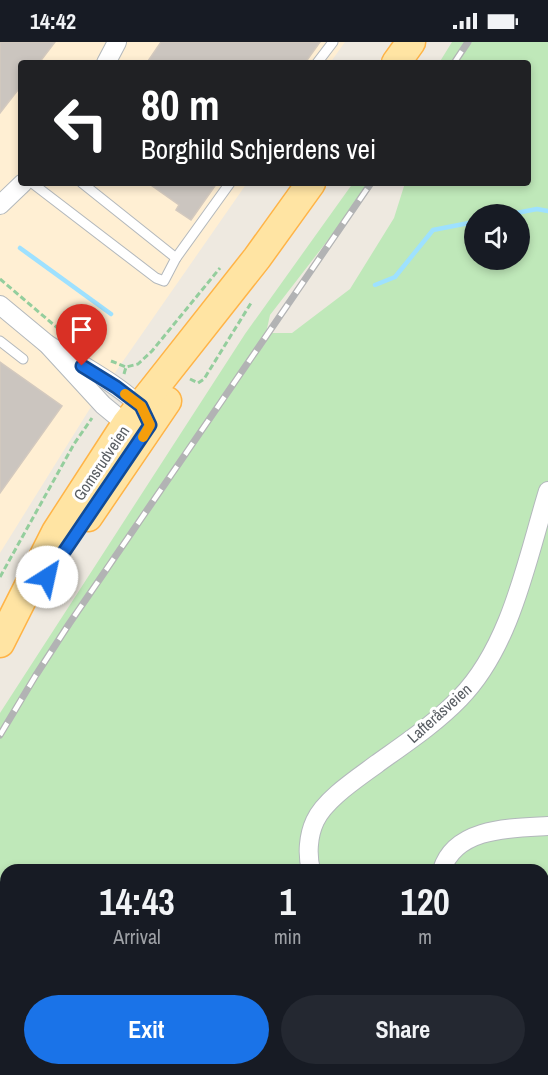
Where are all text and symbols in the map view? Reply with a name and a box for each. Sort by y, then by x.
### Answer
text: 14:42 [30,6,76,36]
text: 80 m [141,77,220,133]
icon: left [42,84,120,162]
text: Borghild Schjerdens vei [141,131,376,167]
map controls [464,204,530,270]
button: sound [464,204,530,270]
pin [56,304,107,366]
icon: arrive [65,313,98,346]
street label: Gomsrudveien [68,421,134,505]
position arrow [15,545,79,609]
street label: Lafteråsveien [402,678,476,748]
text: 14:43 [99,878,175,926]
text: 1 [279,878,296,926]
text: 120 [401,878,450,926]
text: Arrival [113,923,161,950]
text: min [274,923,301,950]
text: m [418,923,432,950]
button: Exit [24,995,269,1064]
button: Share [281,995,525,1064]

